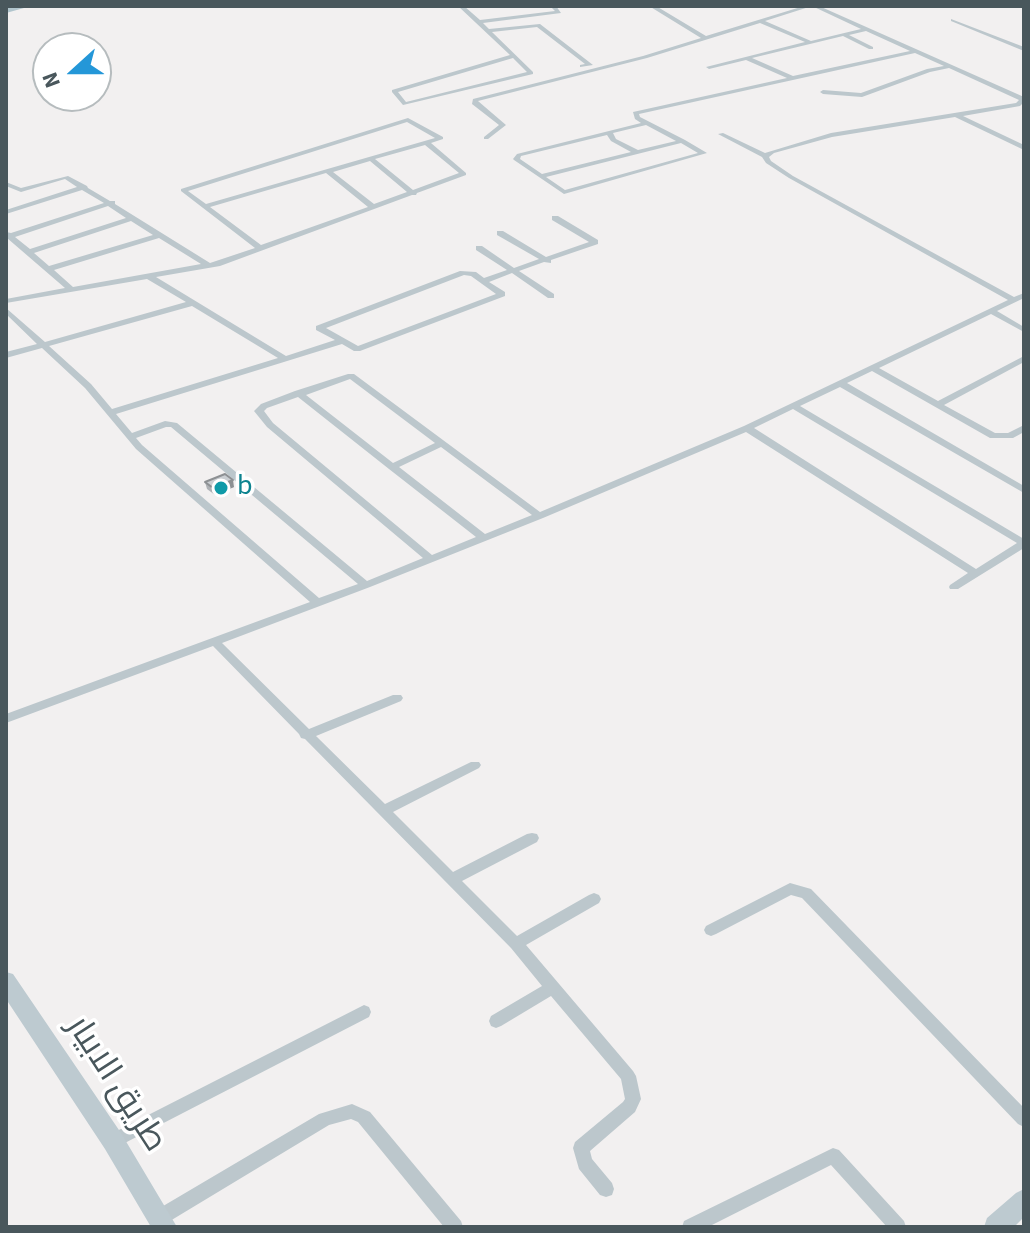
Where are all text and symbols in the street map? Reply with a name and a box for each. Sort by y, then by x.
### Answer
north arrow [32,32,112,112]
text: N [34,67,69,92]
place label: b [237,471,252,505]
marker: b [212,479,230,497]
street label: طريق الابيار [56,1009,174,1161]

